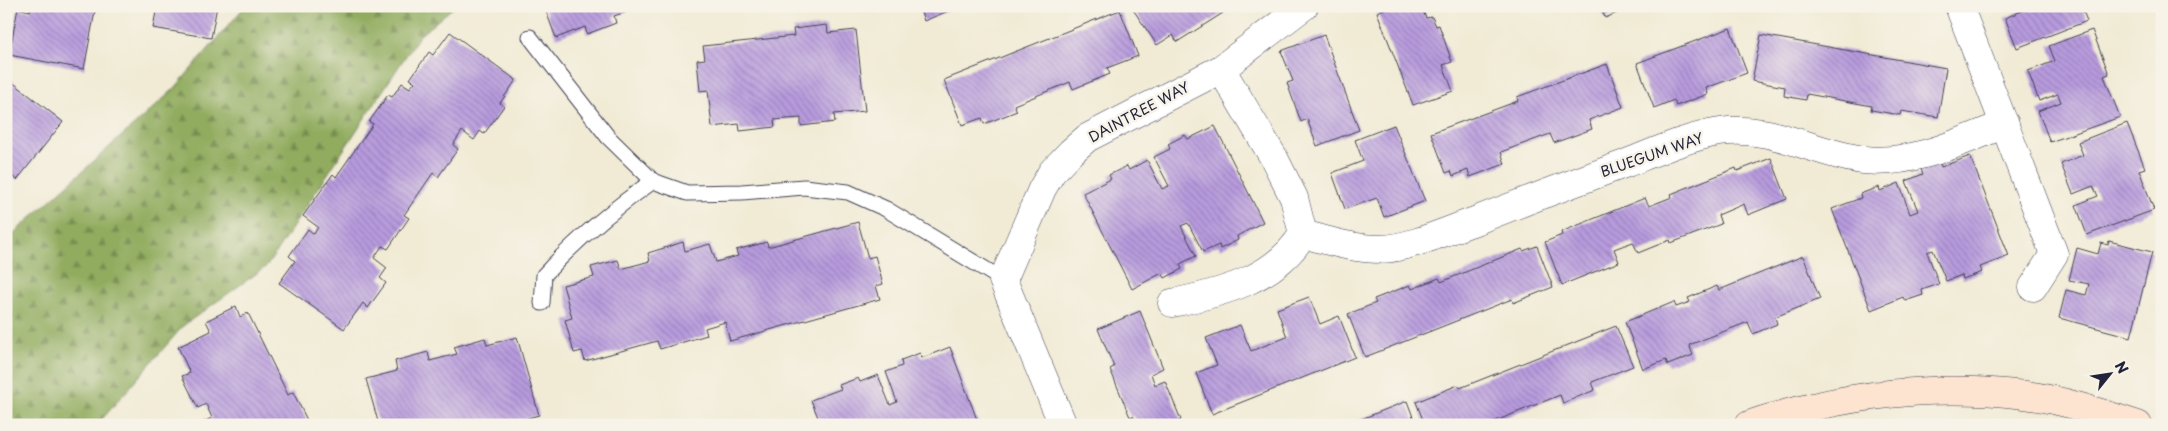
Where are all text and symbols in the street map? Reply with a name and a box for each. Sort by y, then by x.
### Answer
street label: DAINTREE WAY [1084,76,1193,147]
street label: BLUEGUM WAY [1597,127,1706,182]
north arrow [2086,348,2136,398]
text: N [2110,357,2134,377]

